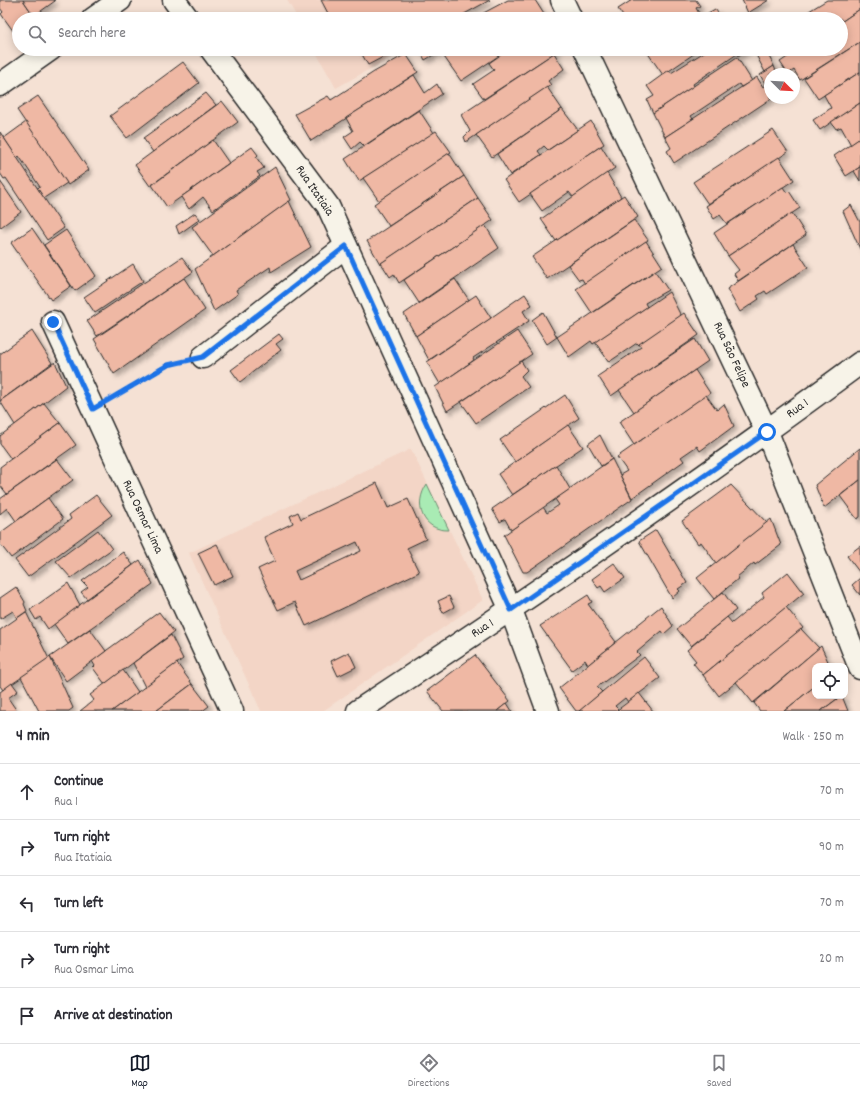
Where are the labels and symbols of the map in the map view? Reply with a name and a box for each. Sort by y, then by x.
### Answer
north arrow [764,68,800,104]
street label: Rua Itatiaia [290,162,339,221]
route end [44,313,62,331]
street label: Rua São Felipe [707,319,755,391]
street label: Rua 1 [783,394,813,424]
route start [758,423,776,441]
street label: Rua Osmar Lima [117,477,168,558]
street label: Rua 1 [468,615,498,643]

